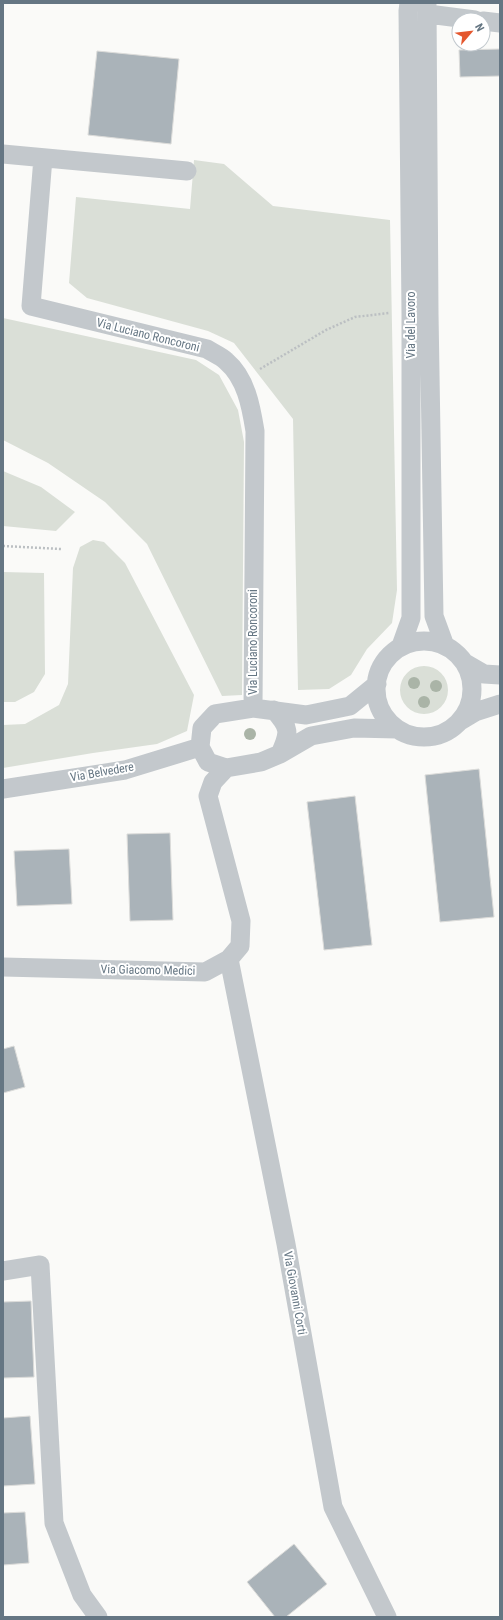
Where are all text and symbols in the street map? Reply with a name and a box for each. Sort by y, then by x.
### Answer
north arrow [451,12,491,52]
text: N [472,22,487,34]
street label: Via del Lavoro [404,291,418,359]
street label: Via Luciano Roncoroni [95,315,201,355]
street label: Via Luciano Roncoroni [246,589,260,695]
street label: Via Belvedere [69,759,135,784]
street label: Via Giacomo Medici [101,962,195,978]
street label: Via Giovanni Corti [281,1250,309,1336]

